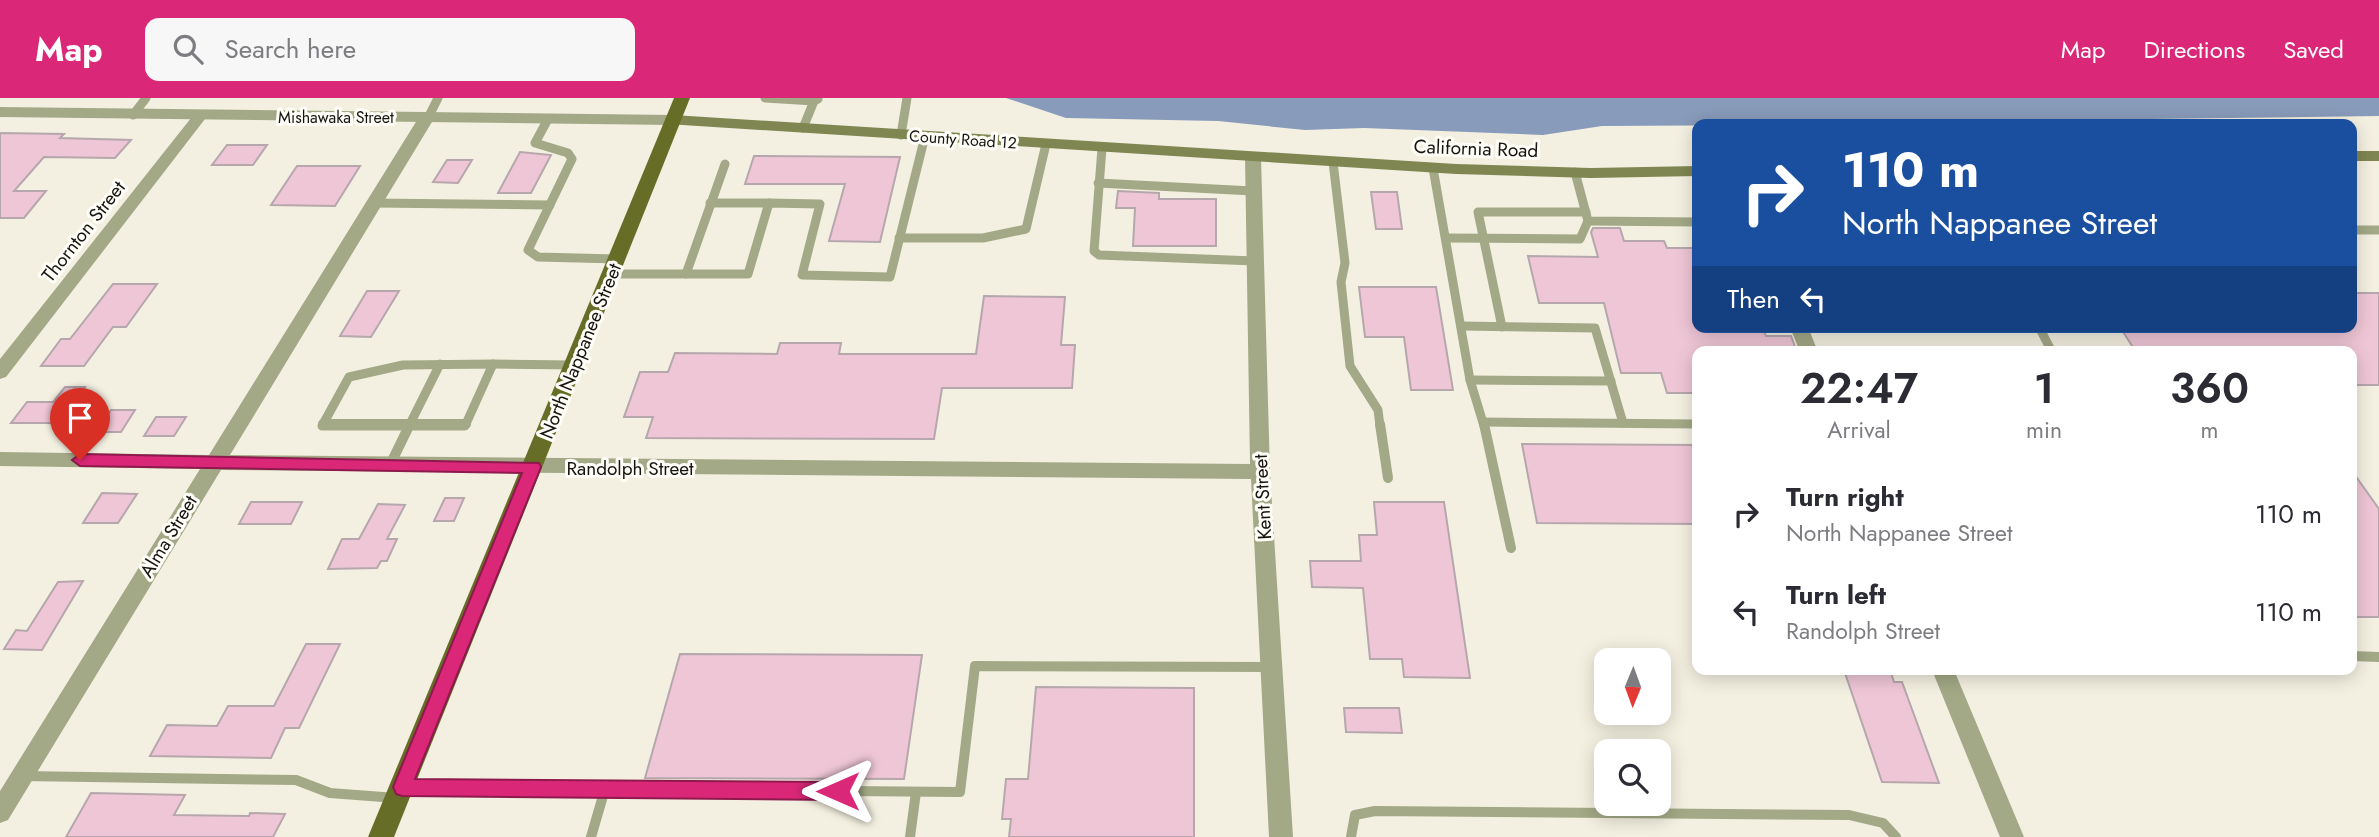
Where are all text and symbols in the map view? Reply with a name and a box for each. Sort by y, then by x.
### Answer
search box [145,18,635,81]
text: Map [35,26,103,73]
icon: search [169,30,207,68]
text: Search here [225,30,356,68]
text: Map [2061,32,2106,67]
text: Directions [2144,32,2245,67]
text: Saved [2283,32,2344,67]
street label: Mishawaka Street [278,106,394,129]
street label: County Road 12 [908,124,1018,155]
street label: California Road [1413,133,1539,164]
text: 110 m [1842,135,1979,205]
icon: right [1727,147,1818,238]
street label: Thornton Street [35,175,132,288]
text: North Nappanee Street [1842,200,2157,246]
street label: North Nappanee Street [533,259,628,443]
text: Then [1727,280,1780,318]
icon: left [1794,280,1832,318]
text: 22:47 [1800,358,1918,419]
text: 1 [2034,358,2054,419]
text: 360 [2170,358,2249,419]
pin [50,388,110,460]
icon: arrive [61,399,99,437]
text: Arrival [1827,413,1891,447]
text: min [2026,413,2062,447]
text: m [2201,413,2219,447]
street label: Kent Street [1247,453,1278,540]
street label: Randolph Street [566,455,694,482]
text: Turn right [1786,478,1904,516]
street label: Alma Street [133,490,204,583]
icon: right [1727,495,1765,533]
text: 110 m [2255,495,2322,533]
text: North Nappanee Street [1786,516,2012,550]
text: Turn left [1786,576,1886,614]
icon: left [1727,593,1765,631]
text: 110 m [2255,593,2322,631]
text: Randolph Street [1786,614,1940,648]
north arrow [1594,648,1671,724]
map controls [1594,648,1671,816]
button: search [1594,739,1671,816]
position arrow [801,754,875,828]

